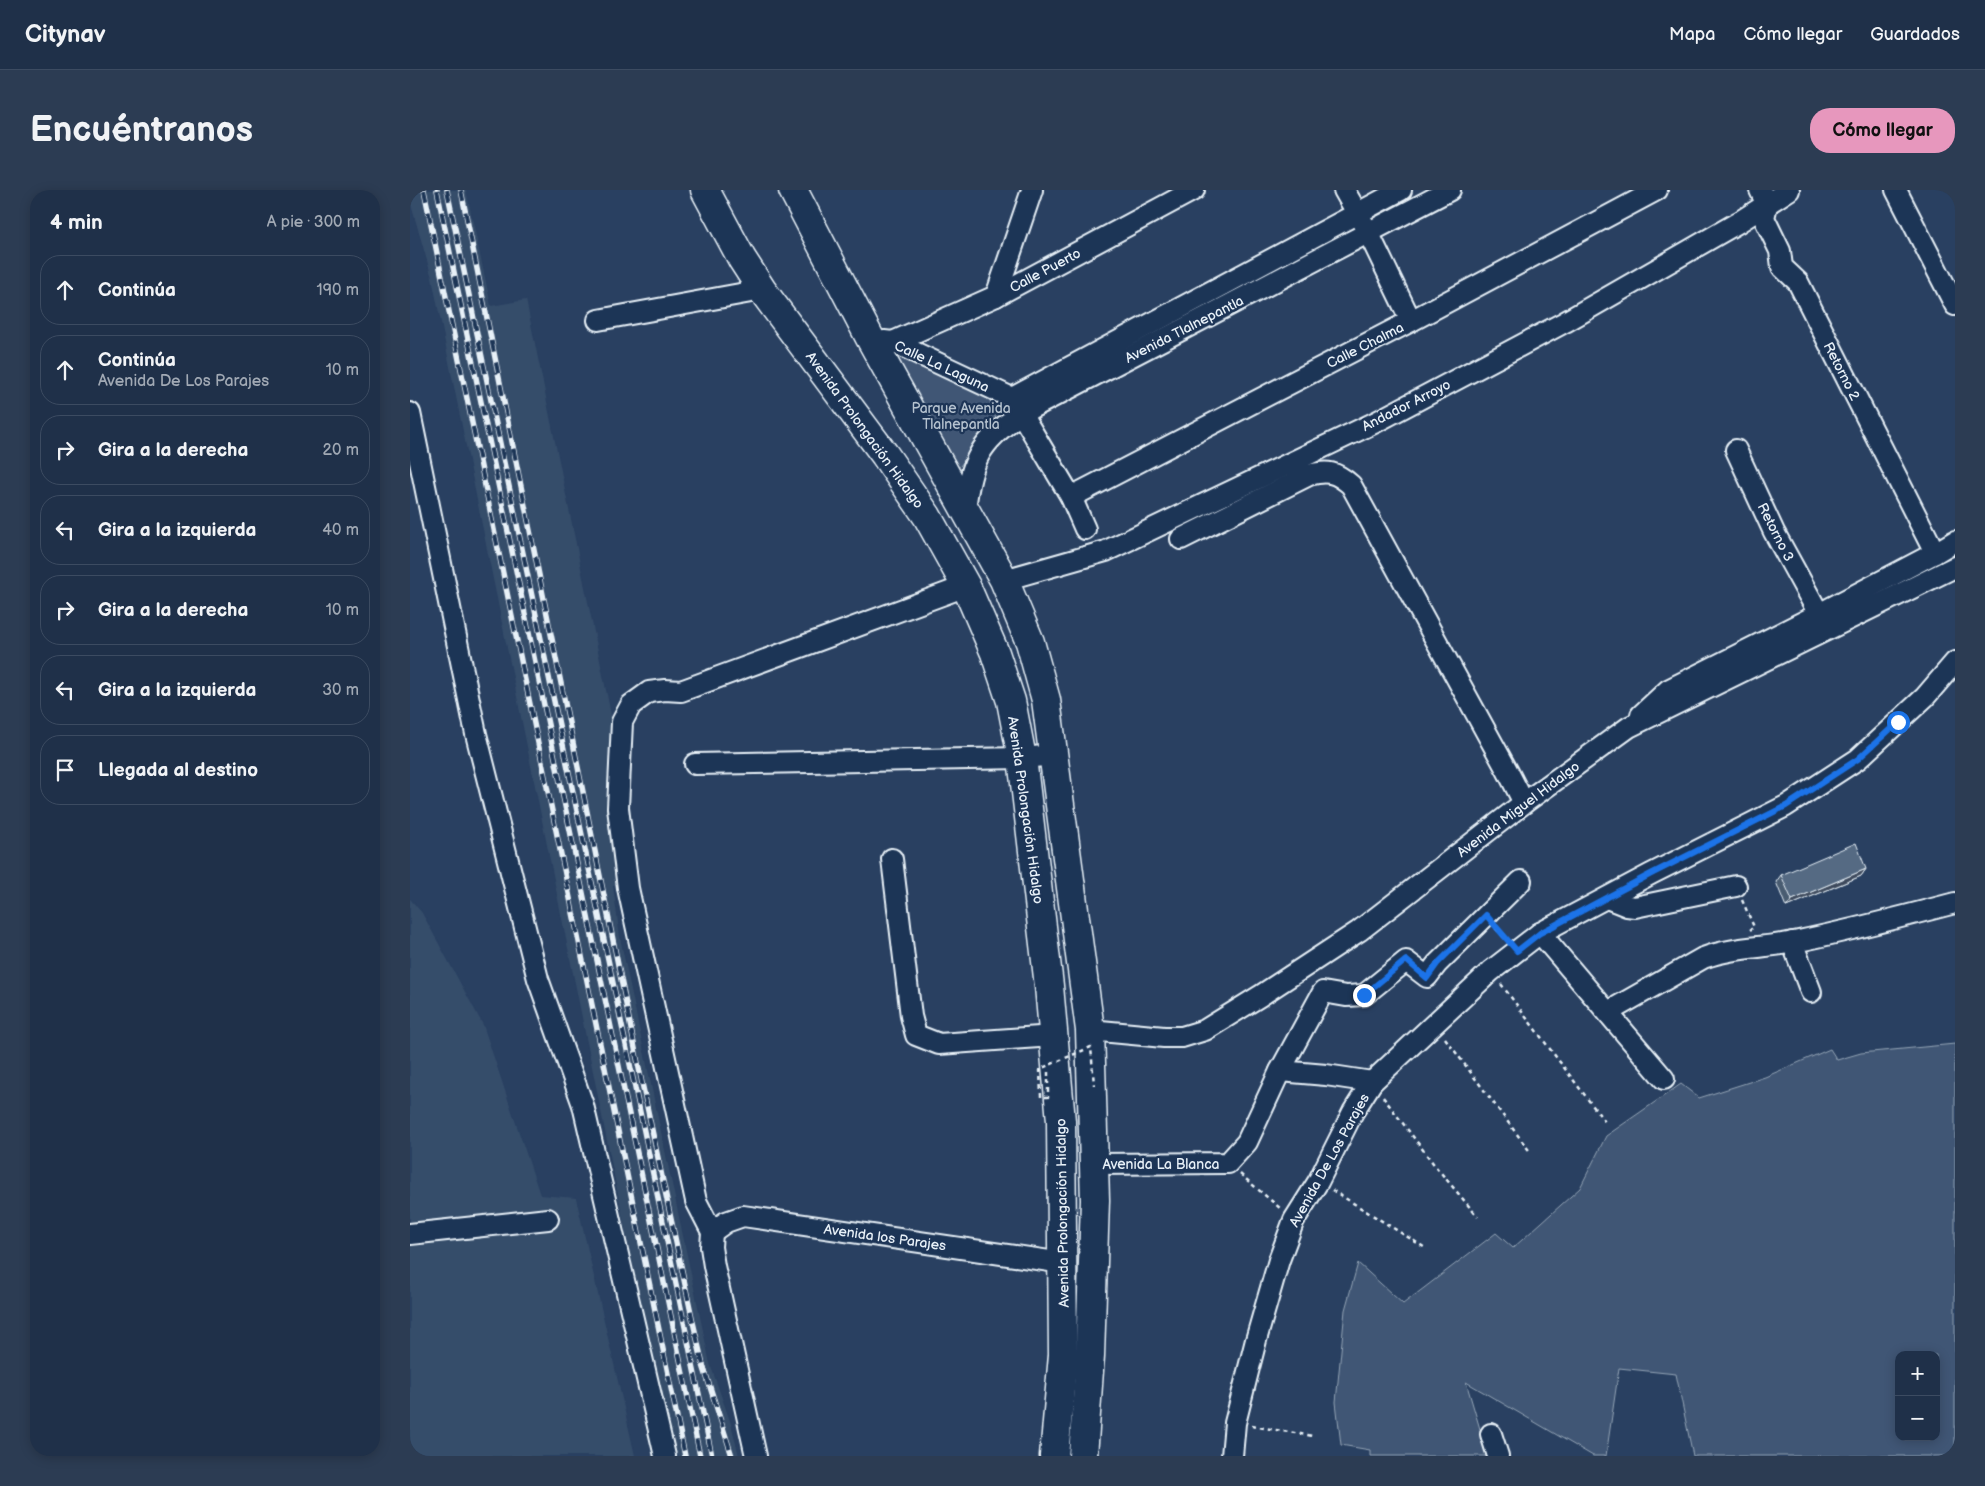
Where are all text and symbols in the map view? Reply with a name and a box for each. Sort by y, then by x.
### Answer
text: Citynav [25,20,106,49]
text: Mapa [1669,24,1715,45]
text: Cómo llegar [1743,24,1842,45]
text: Guardados [1870,24,1960,45]
button: Cómo llegar [1810,108,1955,153]
text: Encuéntranos [30,109,253,152]
text: 4 min [50,210,103,235]
text: A pie · 300 m [267,213,360,232]
street label: Calle Puerto [1007,245,1084,296]
icon: ahead [51,276,79,304]
text: Continúa [98,279,176,302]
text: 190 m [317,281,359,300]
street label: Avenida Tlalnepantla [1122,292,1247,367]
street label: Calle Chalma [1324,319,1407,372]
street label: Calle La Laguna [892,337,992,396]
street label: Retorno 2 [1820,339,1864,404]
text: Continúa [98,349,176,372]
street label: Avenida Prolongación Hidalgo [802,349,927,512]
icon: ahead [51,356,79,384]
text: 10 m [326,361,359,380]
text: Avenida De Los Parajes [98,372,269,391]
street label: Andador Arroyo [1359,376,1453,435]
park label: Parque Avenida Tlalnepantla [911,400,1011,433]
icon: right [51,436,79,464]
text: Gira a la derecha [98,439,248,462]
text: 20 m [323,441,359,460]
street label: Retorno 3 [1754,500,1798,564]
icon: left [51,516,79,544]
text: Gira a la izquierda [98,519,256,542]
text: 40 m [322,521,359,540]
icon: right [51,596,79,624]
text: Gira a la derecha [98,599,248,622]
text: 10 m [326,601,359,620]
icon: left [51,676,79,704]
text: Gira a la izquierda [98,679,256,702]
text: 30 m [322,681,359,700]
route start [1887,711,1910,734]
street label: Avenida Prolongación Hidalgo [1004,715,1047,905]
icon: arrive [51,756,79,784]
street label: Avenida Miguel Hidalgo [1454,758,1583,861]
text: Llegada al destino [98,759,258,782]
route end [1353,984,1376,1007]
street label: Avenida De Los Parajes [1286,1091,1373,1230]
street label: Avenida Prolongación Hidalgo [1052,1118,1073,1308]
street label: Avenida La Blanca [1102,1156,1220,1173]
street label: Avenida los Parajes [823,1221,947,1254]
map controls [1895,1351,1940,1441]
button: + [1895,1351,1940,1396]
button: − [1895,1396,1940,1441]

